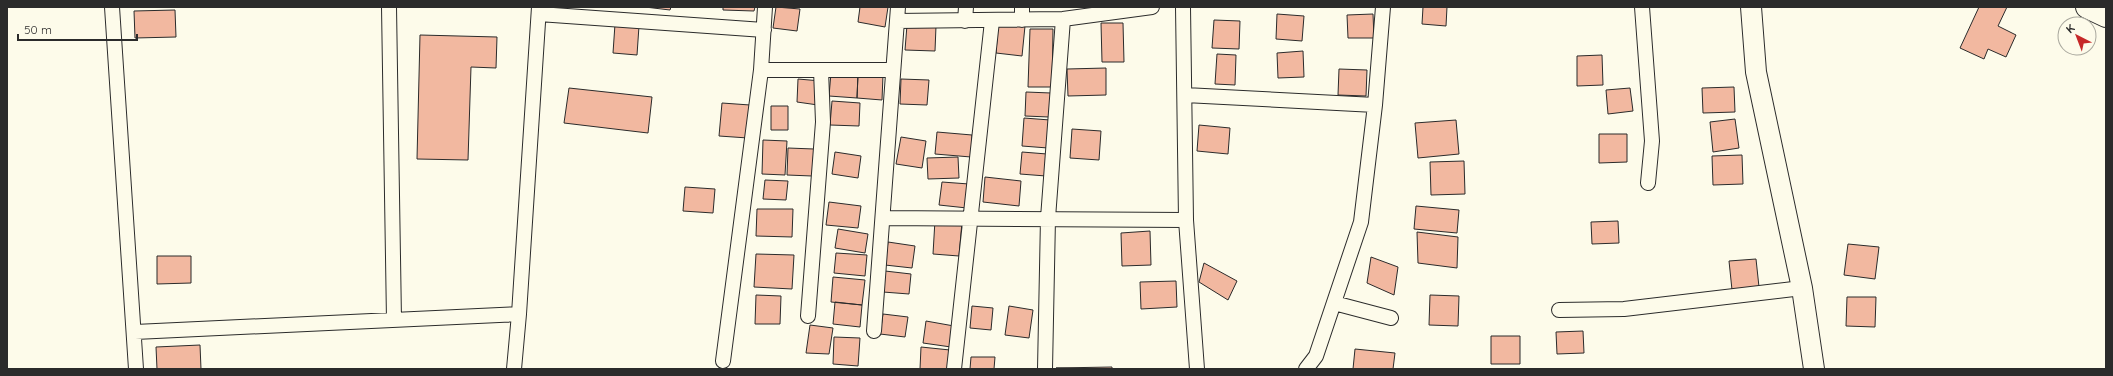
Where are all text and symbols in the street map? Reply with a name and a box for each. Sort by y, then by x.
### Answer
scale bar [18,16,137,42]
north arrow [2057,16,2097,56]
text: K [2063,21,2078,36]
text: 50 m [24,22,52,37]

